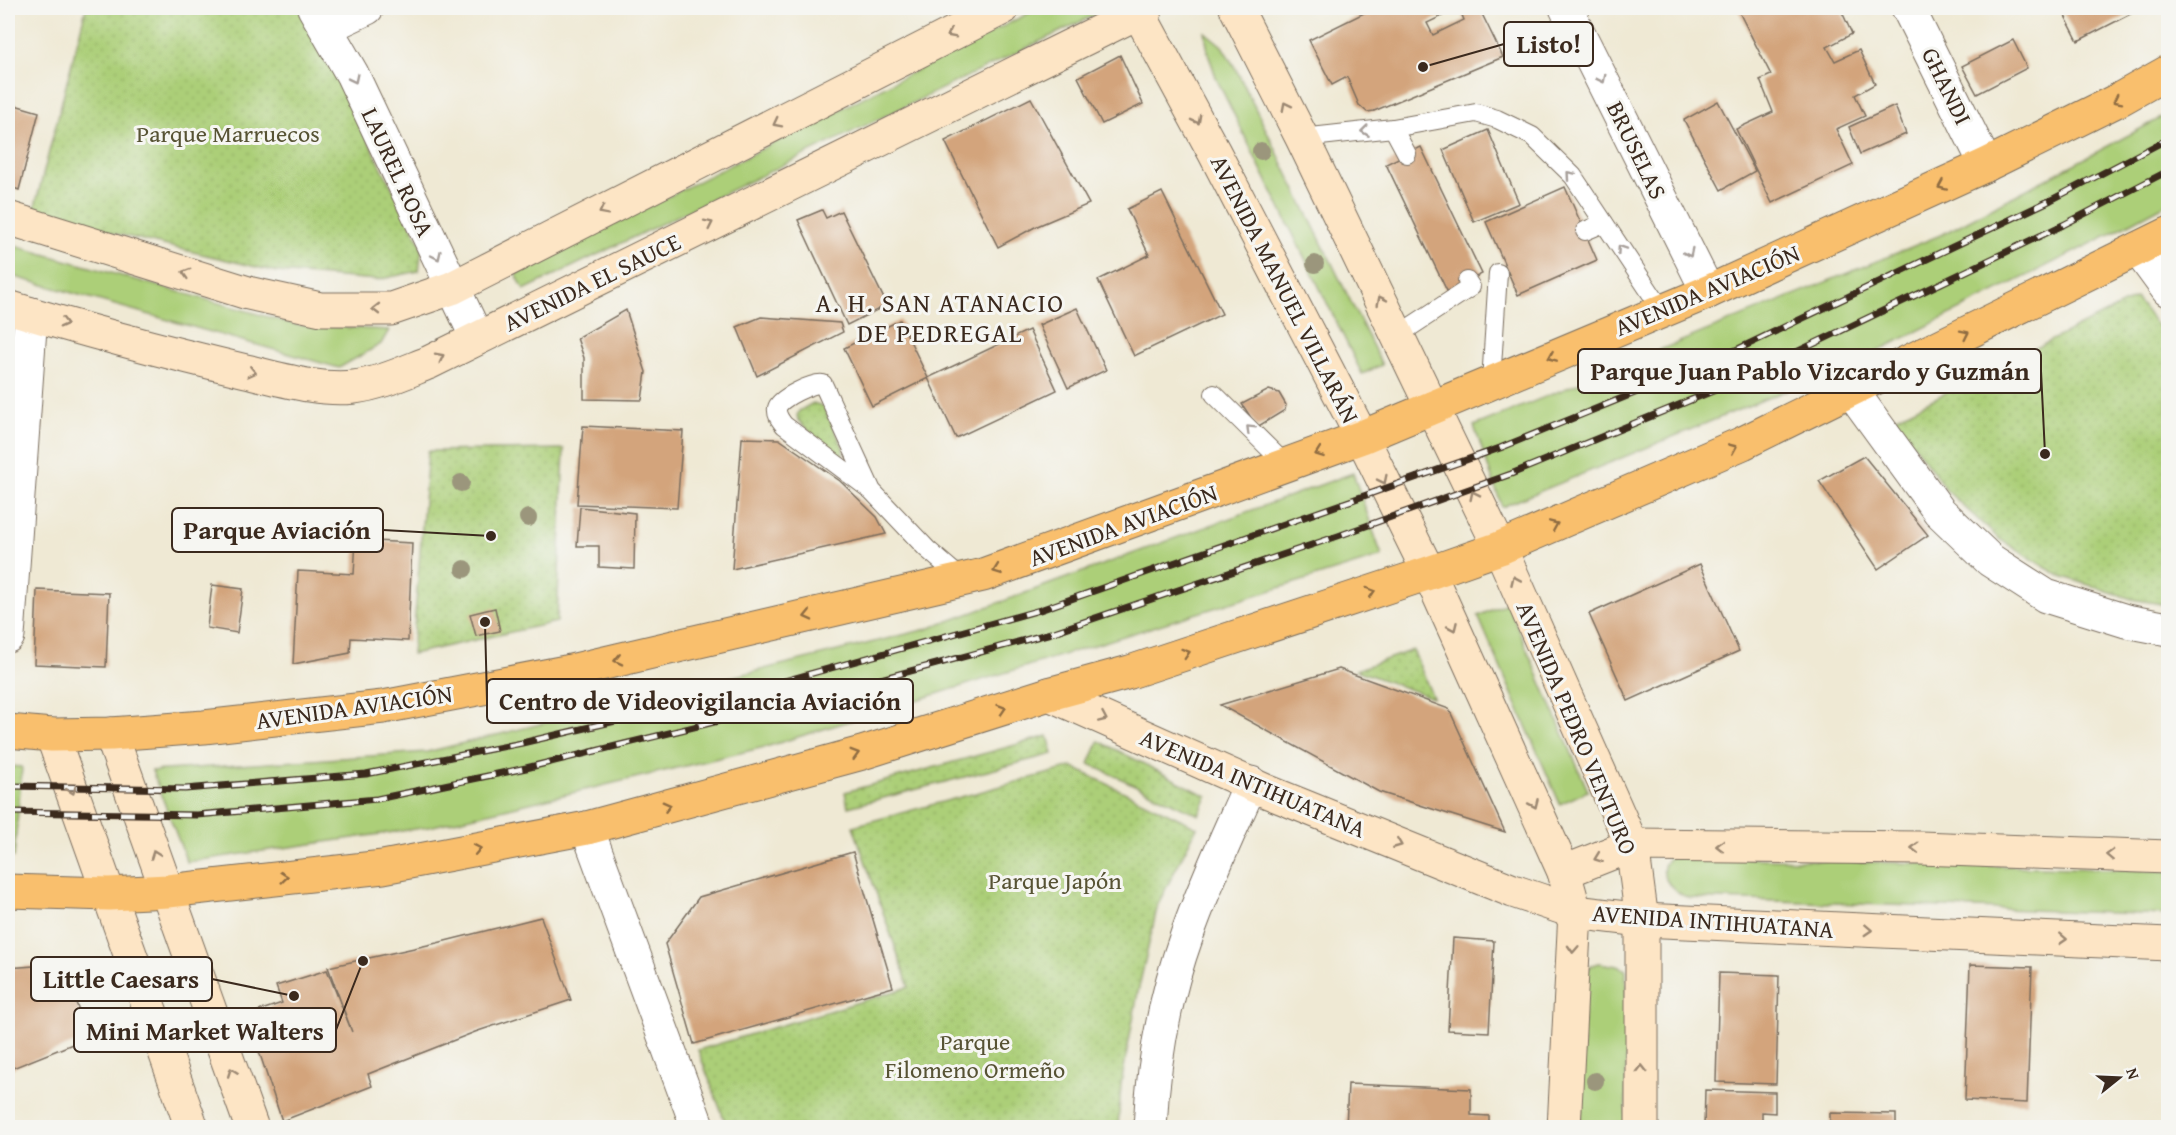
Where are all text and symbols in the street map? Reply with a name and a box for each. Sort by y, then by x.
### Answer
callout: Listo! [1504,22,1593,66]
text: Listo! [1517,24,1581,63]
one-way arrow [946,27,957,38]
street label: GHANDI [1913,41,1981,131]
one-way arrow [1594,72,1606,83]
one-way arrow [346,73,358,84]
one-way arrow [2112,93,2123,105]
street label: BRUSELAS [1598,95,1676,205]
street label: LAUREL ROSA [353,102,443,243]
one-way arrow [1282,102,1293,113]
one-way arrow [1190,114,1201,124]
one-way arrow [772,115,783,127]
park label: Parque Marruecos [136,116,320,151]
one-way arrow [1360,124,1369,137]
street label: AVENIDA MANUEL VILLARÁN [1202,149,1368,430]
one-way arrow [1567,171,1578,182]
one-way arrow [1937,178,1948,190]
one-way arrow [599,204,610,215]
one-way arrow [703,220,714,231]
street label: AVENIDA EL SAUCE [498,224,686,340]
street label: AVENIDA AVIACIÓN [1609,235,1805,345]
one-way arrow [1617,245,1628,256]
one-way arrow [1681,247,1693,258]
one-way arrow [430,249,442,260]
one-way arrow [181,268,192,280]
district label: A. H. SAN ATANACIO DE PEDREGAL [816,283,1064,352]
one-way arrow [1377,296,1389,307]
one-way arrow [372,303,381,315]
one-way arrow [58,316,69,328]
one-way arrow [1958,330,1969,342]
one-way arrow [1547,349,1558,361]
callout: Parque Juan Pablo Vizcardo y Guzmán [1578,349,2041,393]
text: Parque Juan Pablo Vizcardo y Guzmán [1590,351,2030,390]
one-way arrow [434,352,445,364]
one-way arrow [247,365,257,378]
one-way arrow [1246,426,1257,437]
one-way arrow [1727,443,1738,455]
one-way arrow [1314,446,1325,459]
one-way arrow [1376,473,1388,484]
street label: AVENIDA AVIACIÓN [1024,475,1222,575]
one-way arrow [1470,491,1482,502]
callout: Parque Aviación [172,508,383,552]
text: Parque Aviación [183,510,371,549]
one-way arrow [1547,520,1558,532]
one-way arrow [992,563,1003,576]
one-way arrow [1510,576,1522,587]
one-way arrow [1365,587,1376,600]
street label: AVENIDA PEDRO VENTURO [1508,596,1646,860]
one-way arrow [803,608,813,621]
one-way arrow [1446,620,1458,631]
one-way arrow [1180,648,1191,661]
one-way arrow [613,652,623,665]
street label: AVENIDA AVIACIÓN [254,676,455,738]
callout: Centro de Videovigilancia Aviación [487,679,913,723]
text: Centro de Videovigilancia Aviación [499,681,902,720]
one-way arrow [996,704,1007,716]
one-way arrow [1096,711,1107,723]
street label: AVENIDA INTIHUATANA [1135,720,1372,847]
one-way arrow [850,749,860,762]
one-way arrow [64,784,77,795]
one-way arrow [1526,798,1538,809]
one-way arrow [661,801,671,813]
one-way arrow [1391,837,1402,849]
one-way arrow [1716,840,1725,852]
one-way arrow [1911,842,1920,854]
one-way arrow [471,843,481,856]
one-way arrow [149,849,162,860]
one-way arrow [2106,849,2115,861]
one-way arrow [1593,851,1604,863]
park label: Parque Japón [988,863,1122,898]
one-way arrow [279,871,288,884]
street label: AVENIDA INTIHUATANA [1591,895,1835,947]
one-way arrow [1864,923,1873,936]
one-way arrow [2059,932,2068,945]
one-way arrow [1567,945,1580,954]
callout: Little Caesars [31,957,212,1001]
text: Little Caesars [43,959,199,998]
callout: Mini Market Walters [74,1008,336,1052]
text: Mini Market Walters [86,1011,324,1050]
park label: Parque Filomeno Ormeño [885,1024,1065,1087]
north arrow [2089,1048,2149,1108]
one-way arrow [1636,1065,1648,1074]
text: N [2120,1065,2146,1082]
one-way arrow [227,1067,240,1078]

